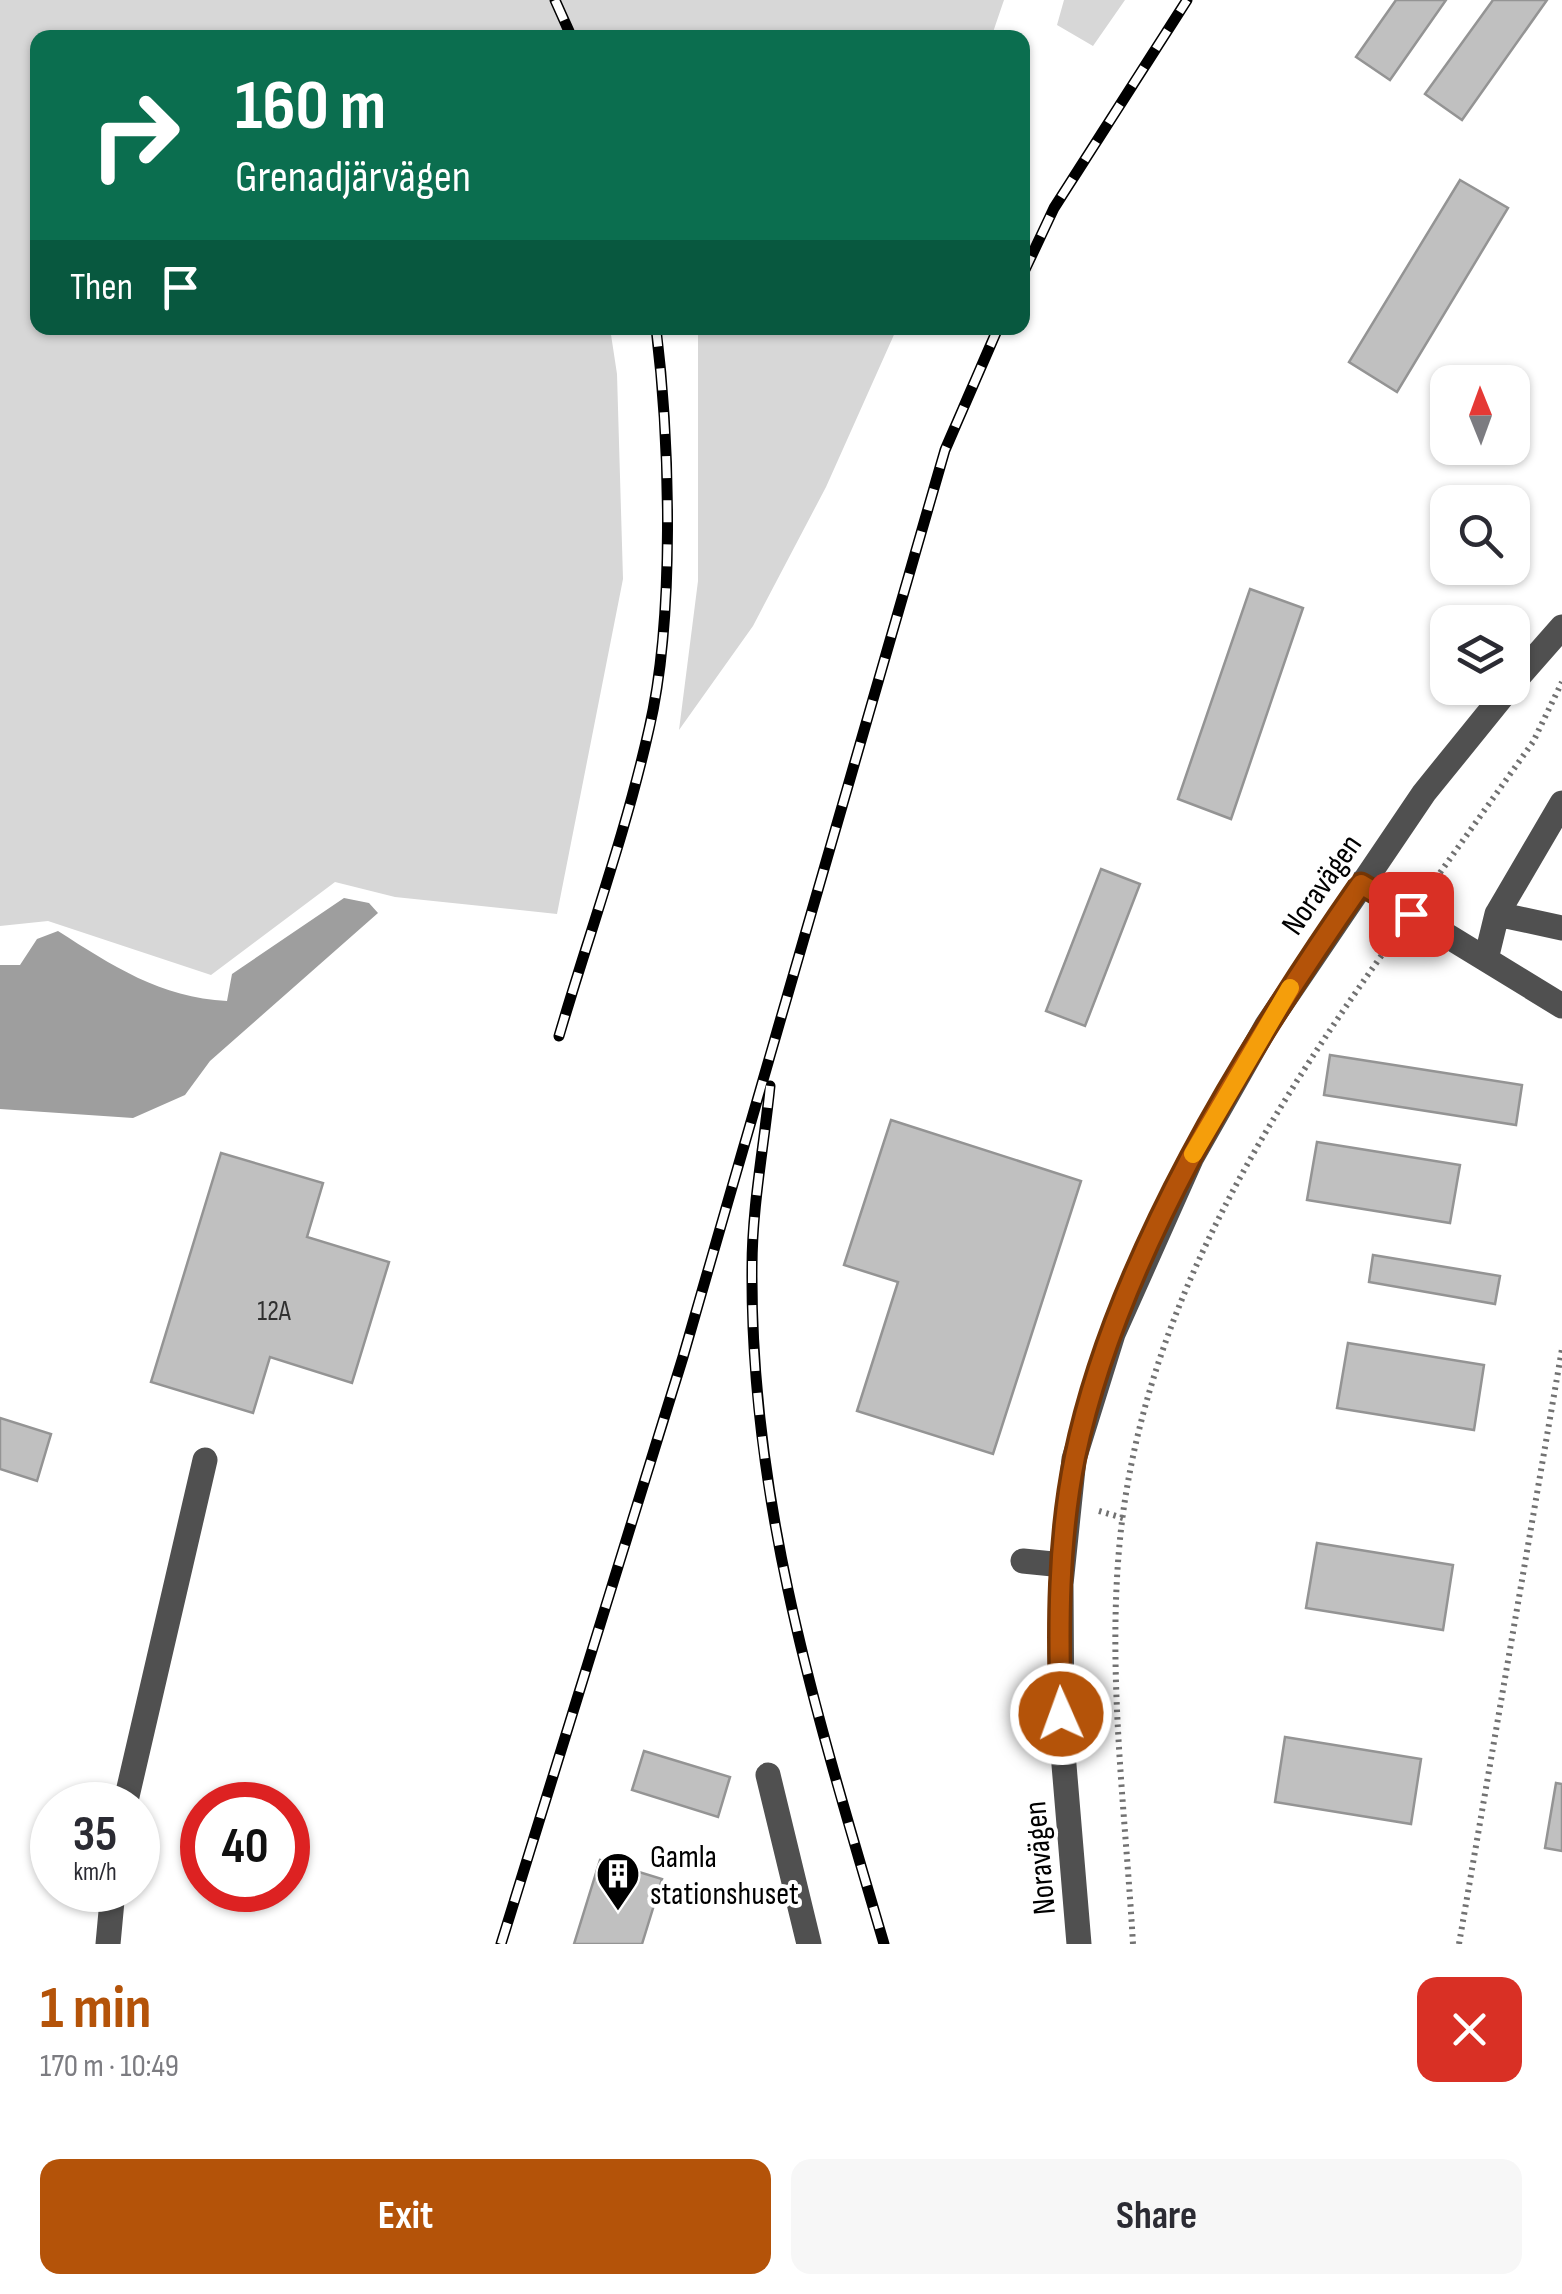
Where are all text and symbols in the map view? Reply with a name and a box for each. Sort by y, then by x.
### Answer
text: 160 m [235,65,386,149]
icon: right [70,70,200,200]
text: Grenadjärvägen [235,150,471,205]
icon: arrive [153,260,208,315]
text: Then [70,265,133,310]
north arrow [1430,365,1530,465]
map controls [1430,365,1530,705]
button: search [1430,485,1530,585]
button: layers [1430,605,1530,705]
street label: Noravägen [1274,827,1371,943]
pin [1369,872,1454,957]
icon: arrive [1384,887,1439,942]
house number: 12A [257,1295,292,1328]
position arrow [1009,1662,1113,1766]
speed limit sign: 40 [180,1782,310,1912]
street label: Noravägen [1016,1799,1065,1916]
text: 35 [73,1805,117,1865]
place label: Gamla stationshuset [650,1838,799,1914]
building icon: Gamla stationshuset [595,1851,641,1912]
text: km/h [73,1857,117,1888]
text: 1 min [40,1973,152,2045]
button: close [1417,1977,1522,2082]
text: 170 m · 10:49 [40,2047,179,2086]
button: Exit [40,2159,771,2274]
button: Share [791,2159,1522,2274]

